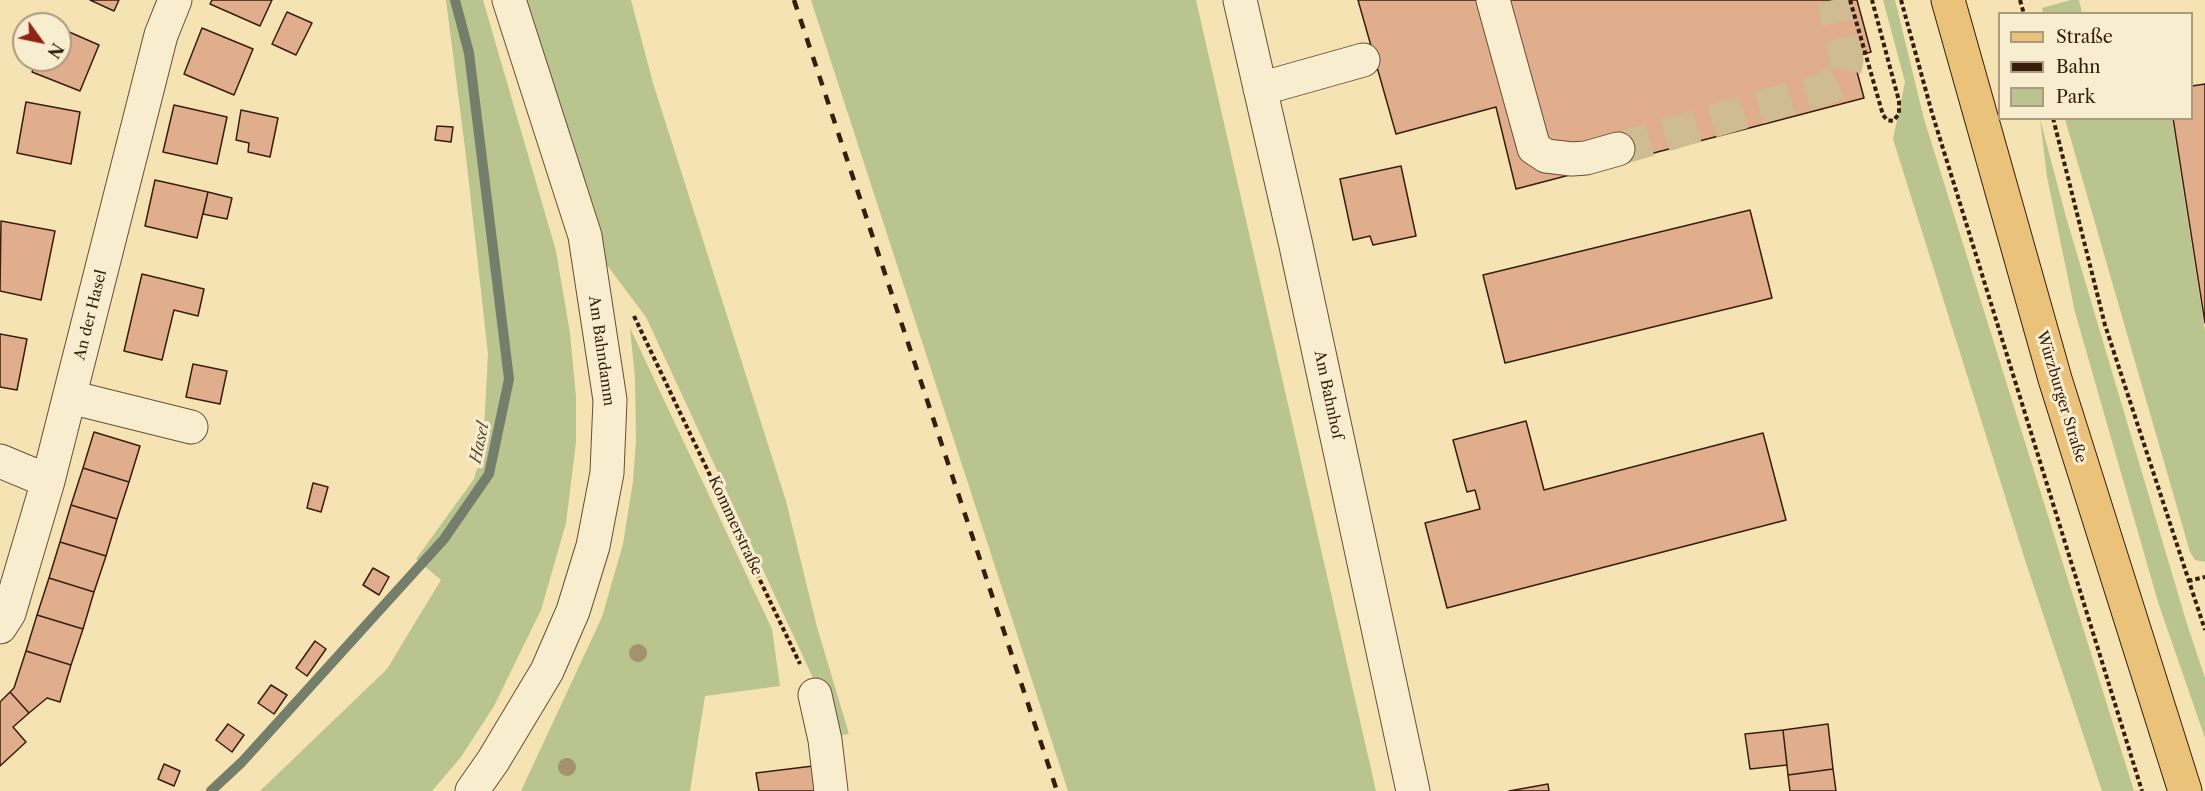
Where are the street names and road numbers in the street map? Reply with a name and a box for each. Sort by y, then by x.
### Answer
street label: An der Hasel [71,268,111,362]
street label: Am Bahndamm [584,295,618,407]
street label: Würzburger Straße [2032,329,2090,465]
street label: Am Bahnhof [1310,349,1346,441]
street label: Kommerstraße [704,473,766,579]

